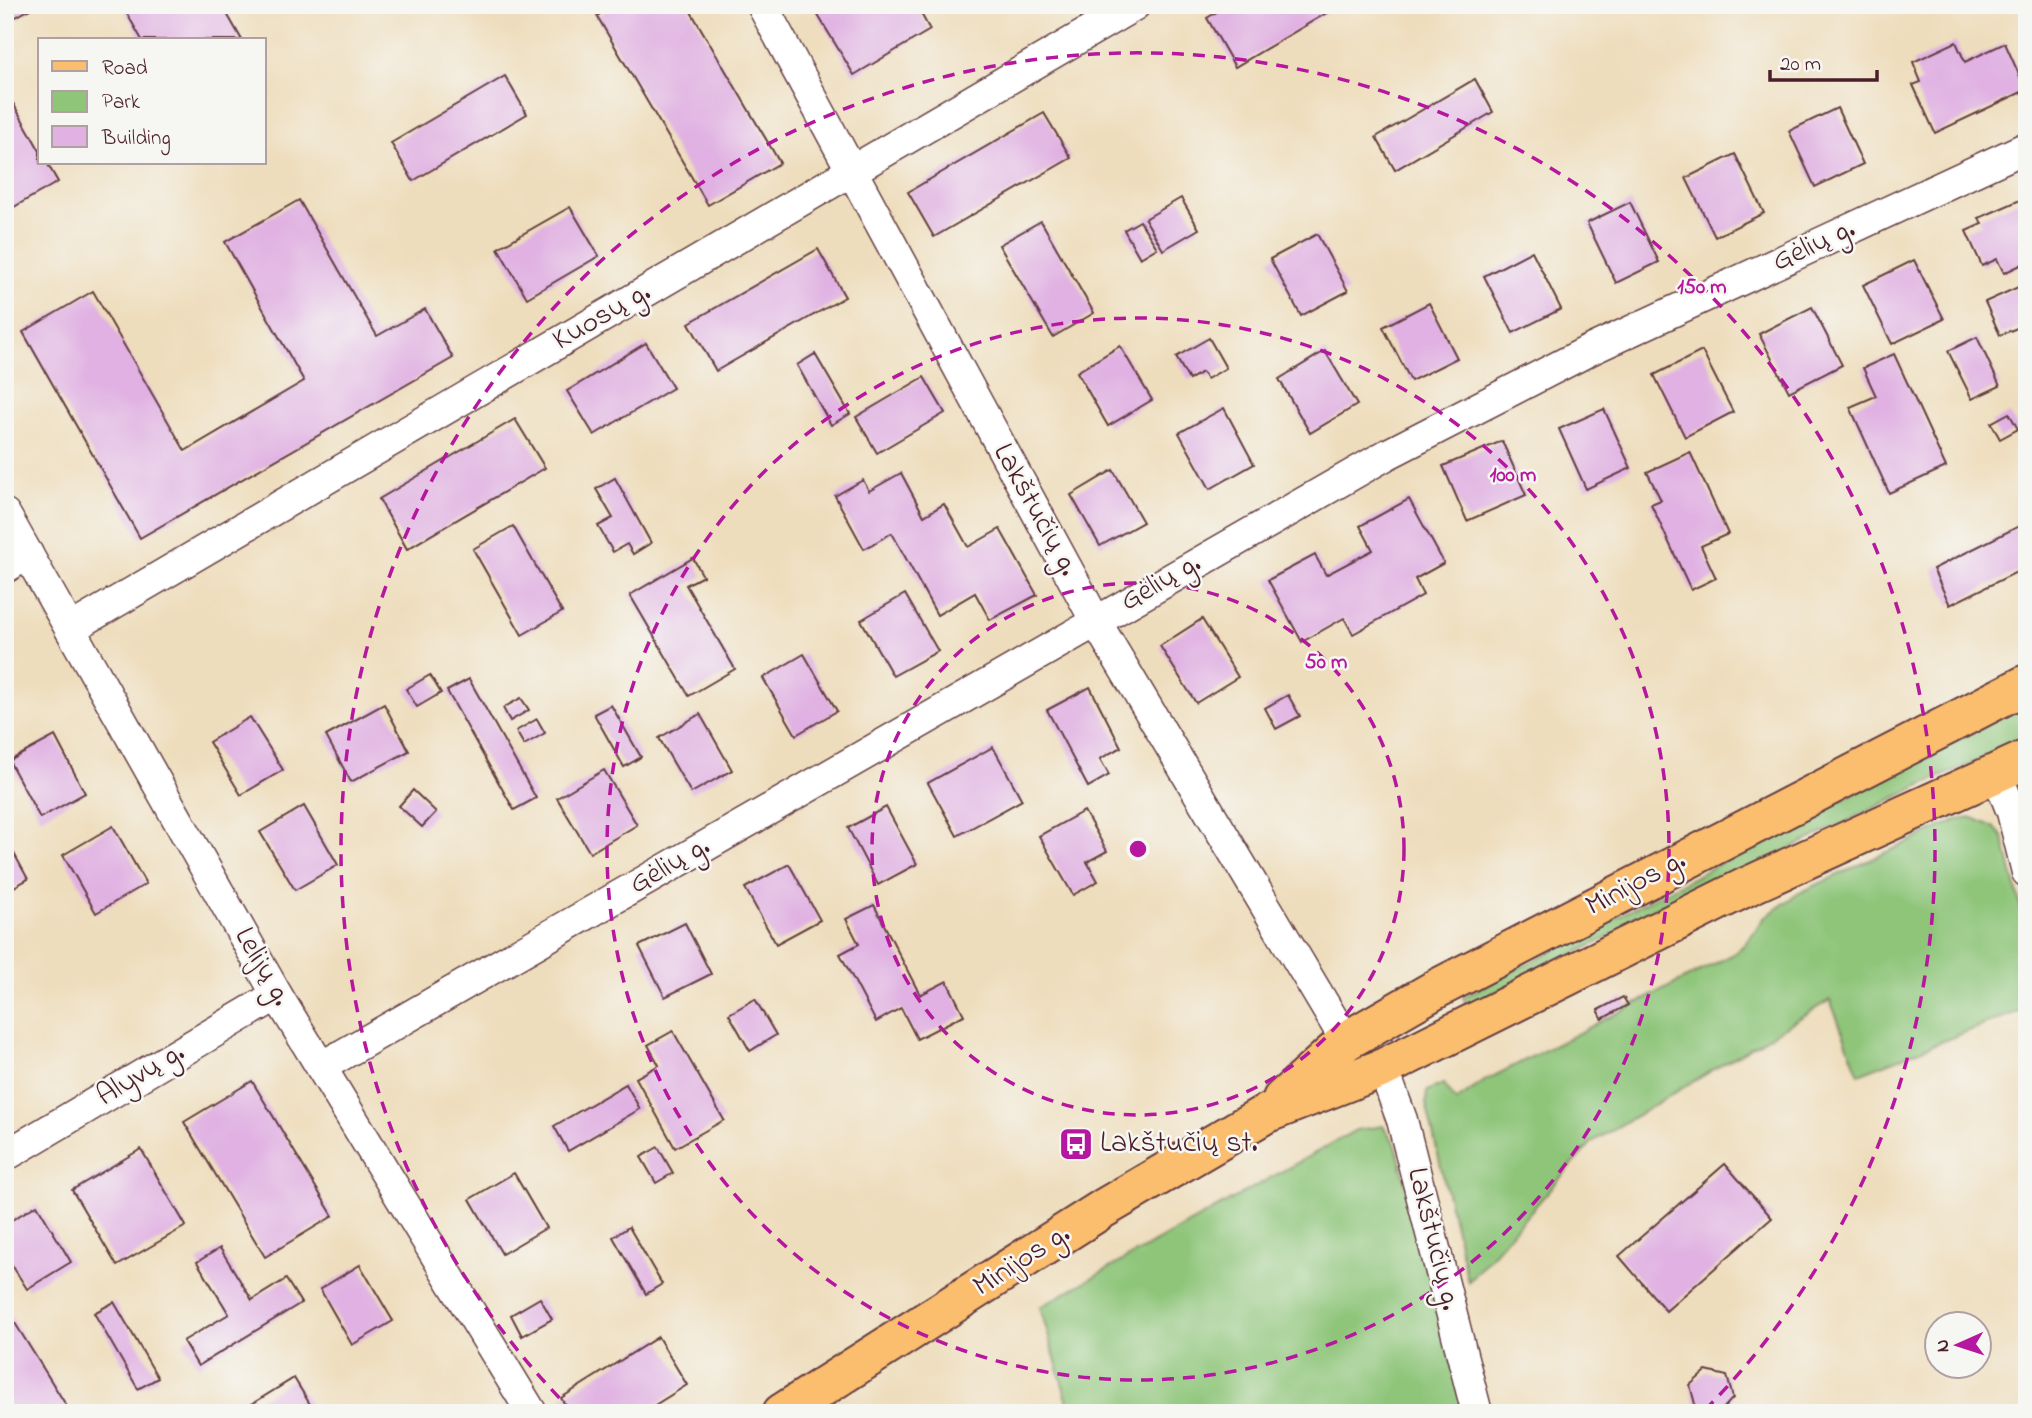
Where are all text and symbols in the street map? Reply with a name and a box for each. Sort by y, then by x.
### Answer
legend [38,38,266,164]
scale bar [1770,38,1876,82]
text: 20 m [1780,50,1821,80]
text: Road [102,54,148,84]
text: Park [102,88,141,118]
text: Building [101,124,171,156]
street label: Gėlių g. [1765,208,1863,284]
street label: Kuosų g. [545,271,659,363]
text: 150 m [1677,273,1727,303]
street label: Lakštučių g. [980,436,1090,584]
text: 100 m [1490,461,1536,491]
street label: Gėlių g. [1112,542,1210,624]
text: 50 m [1305,648,1347,678]
street label: Gėlių g. [621,825,719,907]
centre of rings [1126,837,1150,861]
street label: Minijos g. [1578,839,1694,929]
street label: Lelijų g. [222,919,302,1015]
street label: Alyvų g. [89,1031,193,1119]
place label: Lakštučių st. [1100,1122,1258,1166]
bus stop icon: Lakštučių st. [1057,1125,1095,1163]
street label: Lakštučių g. [1394,1163,1472,1315]
street label: Minijos g. [965,1213,1079,1309]
north arrow [1924,1310,1994,1380]
text: N [1930,1338,1957,1353]

